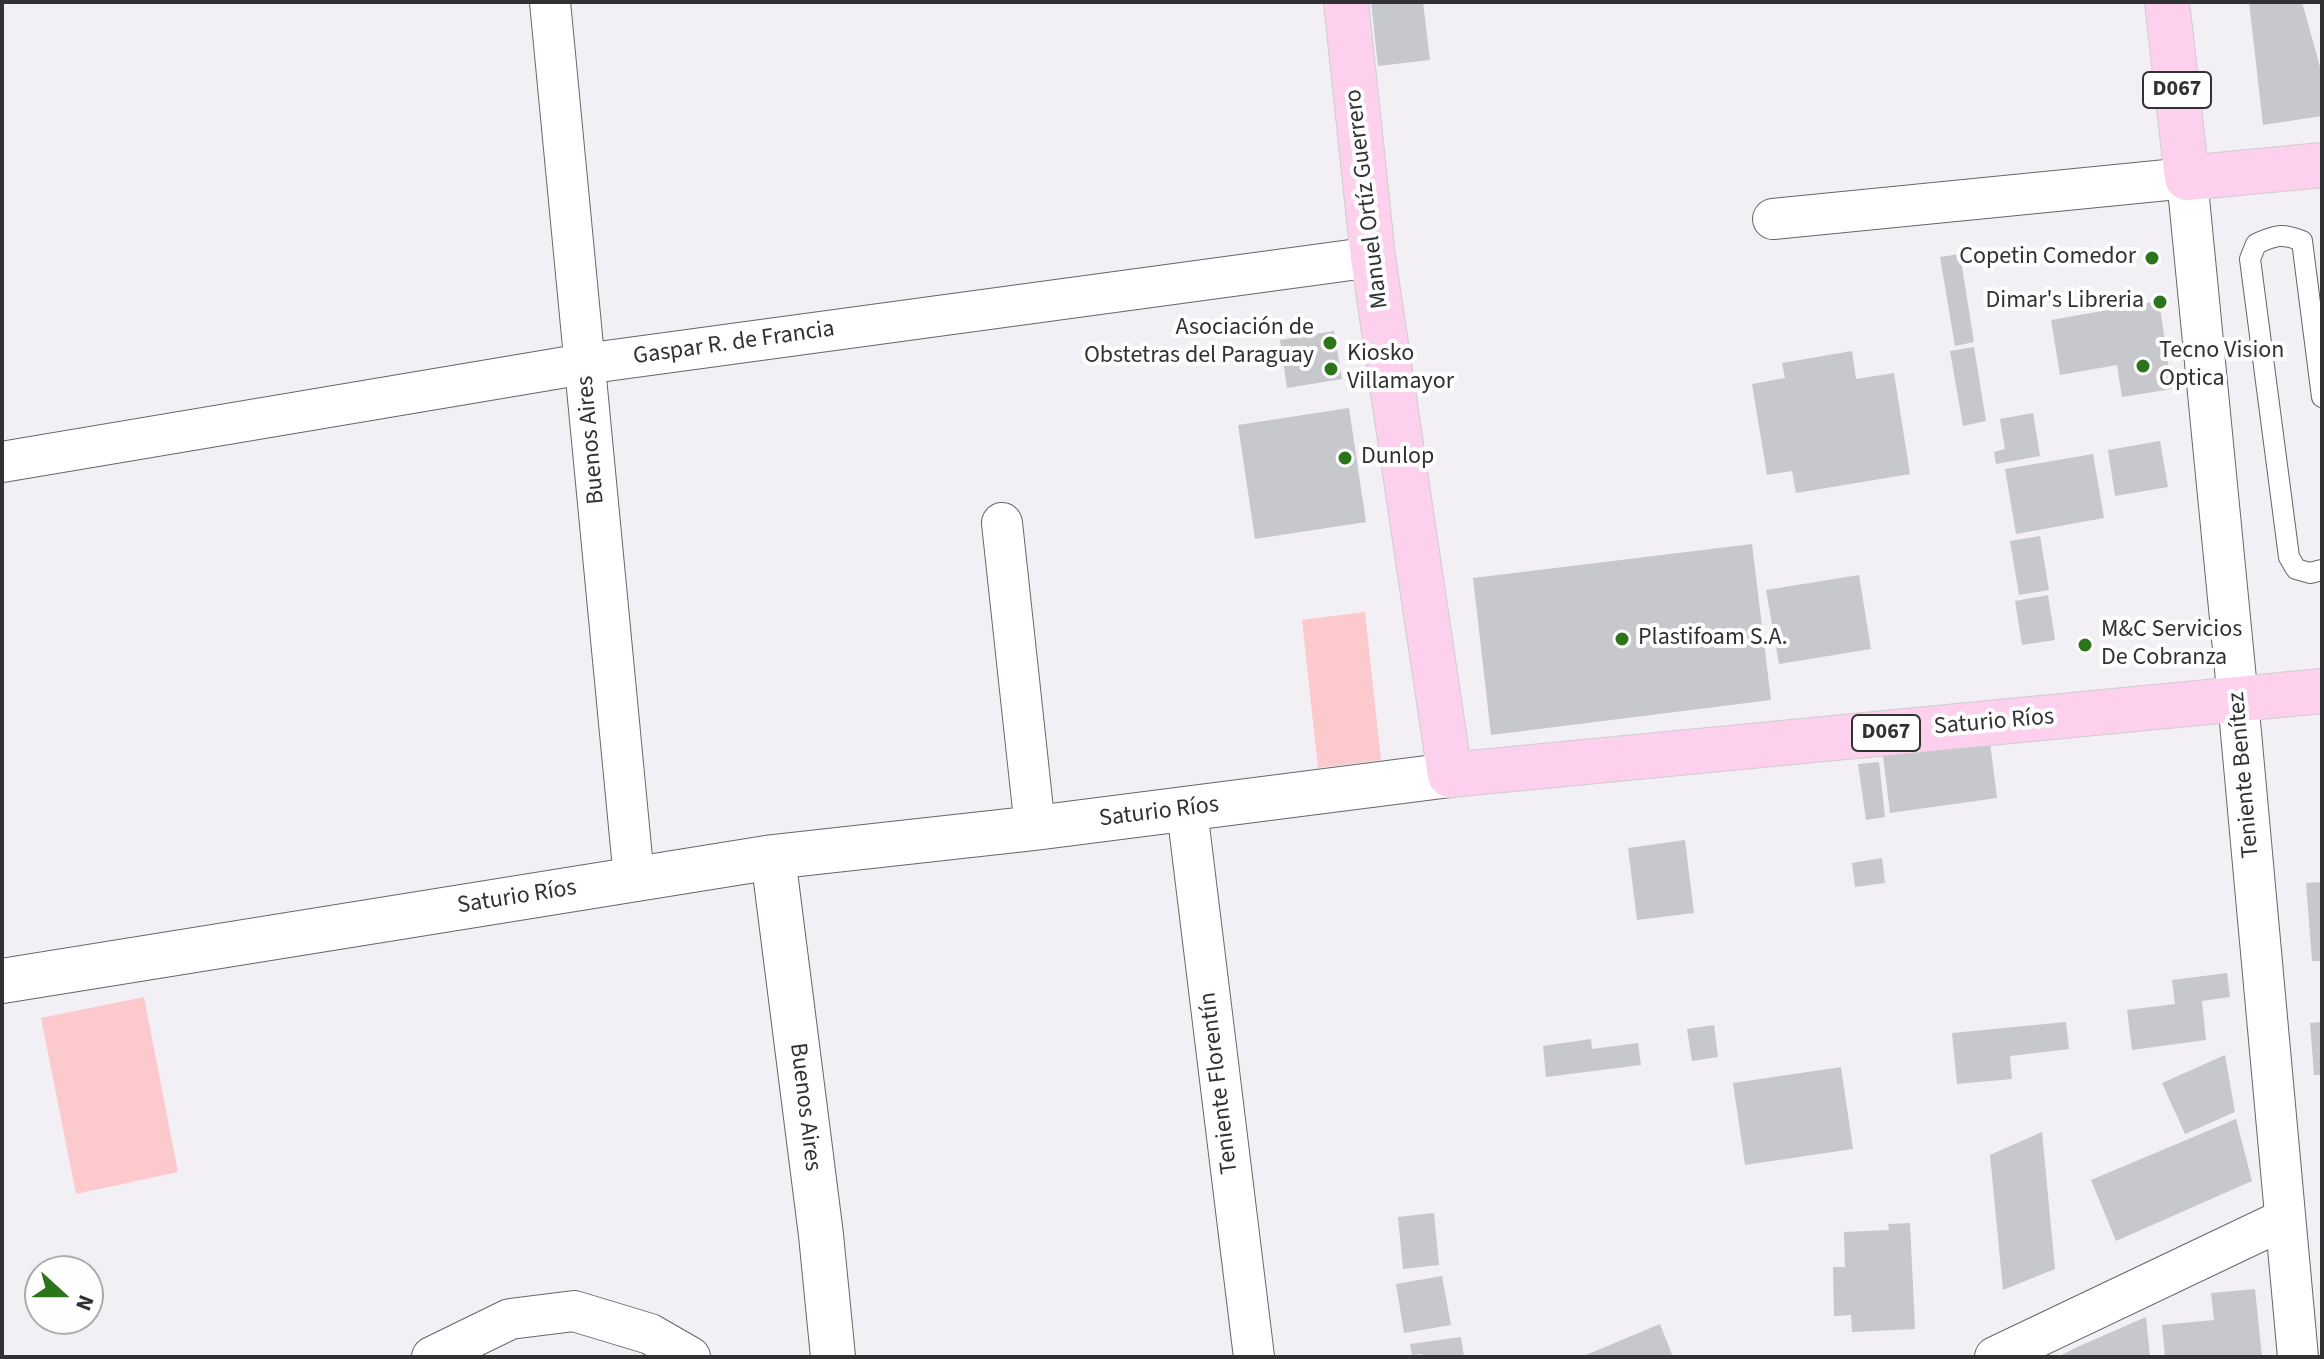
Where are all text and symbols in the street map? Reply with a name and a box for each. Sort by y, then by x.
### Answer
road number: D067 [2143,72,2211,108]
street label: Manuel Ortíz Guerrero [1340,88,1396,310]
place label: Copetin Comedor [1959,244,2136,272]
marker: Copetin Comedor [2143,249,2161,267]
place label: Dimar's Libreria [1986,288,2144,316]
marker: Dimar's Libreria [2151,293,2169,311]
place label: Asociación de Obstetras del Paraguay [1084,315,1314,371]
street label: Gaspar R. de Francia [632,316,836,372]
marker: Asociación de Obstetras del Paraguay [1321,334,1339,352]
place label: Tecno Vision Optica [2159,338,2284,394]
place label: Kiosko Villamayor [1347,341,1454,397]
marker: Tecno Vision Optica [2134,357,2152,375]
marker: Kiosko Villamayor [1322,360,1340,378]
street label: Buenos Aires [572,374,612,506]
place label: Dunlop [1361,444,1434,472]
marker: Dunlop [1336,449,1354,467]
place label: M&C Servicios De Cobranza [2101,617,2242,673]
place label: Plastifoam S.A. [1638,625,1787,653]
marker: Plastifoam S.A. [1613,630,1631,648]
marker: M&C Servicios De Cobranza [2076,636,2094,654]
street label: Teniente Benítez [2223,691,2267,859]
street label: Saturio Ríos [1933,703,2055,743]
road number: D067 [1852,715,1920,751]
street label: Saturio Ríos [1098,791,1220,835]
street label: Saturio Ríos [455,874,579,922]
street label: Teniente Florentín [1195,990,1245,1176]
street label: Buenos Aires [782,1041,826,1173]
north arrow [24,1255,104,1335]
text: N [67,1290,102,1315]

